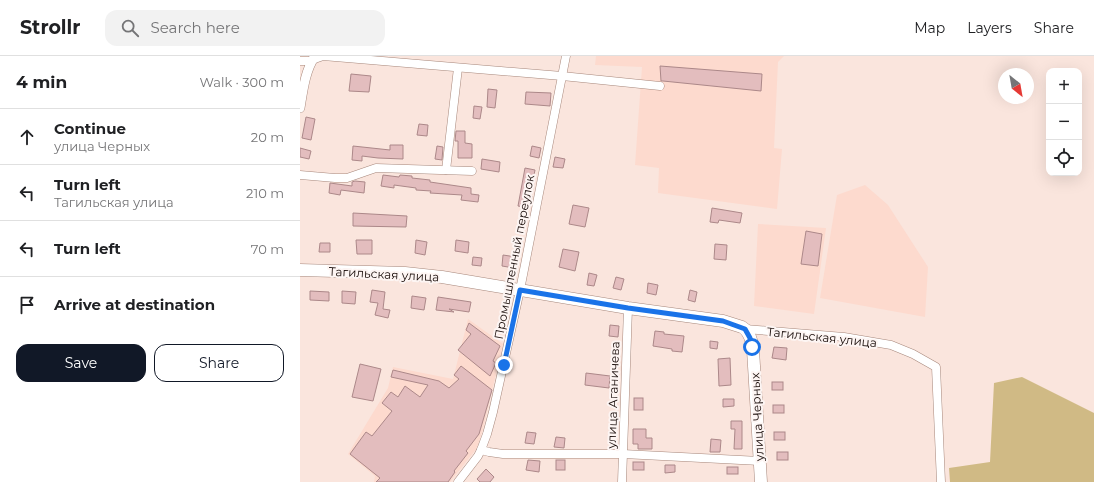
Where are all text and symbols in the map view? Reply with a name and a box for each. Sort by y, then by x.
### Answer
search box [105,10,385,46]
text: Strollr [20,16,81,39]
icon: search [119,17,141,39]
text: Search here [151,18,240,37]
text: Map [914,19,945,37]
text: Layers [967,19,1012,37]
text: Share [1034,19,1074,37]
north arrow [998,68,1034,104]
map controls [1046,68,1082,176]
button: + [1046,68,1082,104]
text: 4 min [16,72,67,92]
text: Walk · 300 m [199,74,284,90]
button: − [1046,104,1082,140]
text: Continue [54,119,126,138]
icon: ahead [16,126,38,148]
text: 20 m [251,129,284,145]
text: улица Черных [54,138,150,154]
button: locate [1046,140,1082,176]
street label: Промышленный переулок [491,173,537,341]
text: Turn left [54,175,121,194]
icon: left [16,182,38,204]
text: 210 m [246,185,284,201]
text: Тагильская улица [54,194,174,210]
icon: left [16,238,38,260]
text: Turn left [54,239,121,258]
text: 70 m [251,241,284,257]
street label: Тагильская улица [328,264,440,284]
icon: arrive [16,294,38,316]
text: Arrive at destination [54,295,215,314]
street label: Тагильская улица [766,324,878,350]
route start [743,338,761,356]
street label: улица Аганичева [604,341,622,450]
button: Save [16,344,146,382]
button: Share [154,344,284,382]
route end [495,356,513,374]
street label: улица Черных [747,372,767,463]

